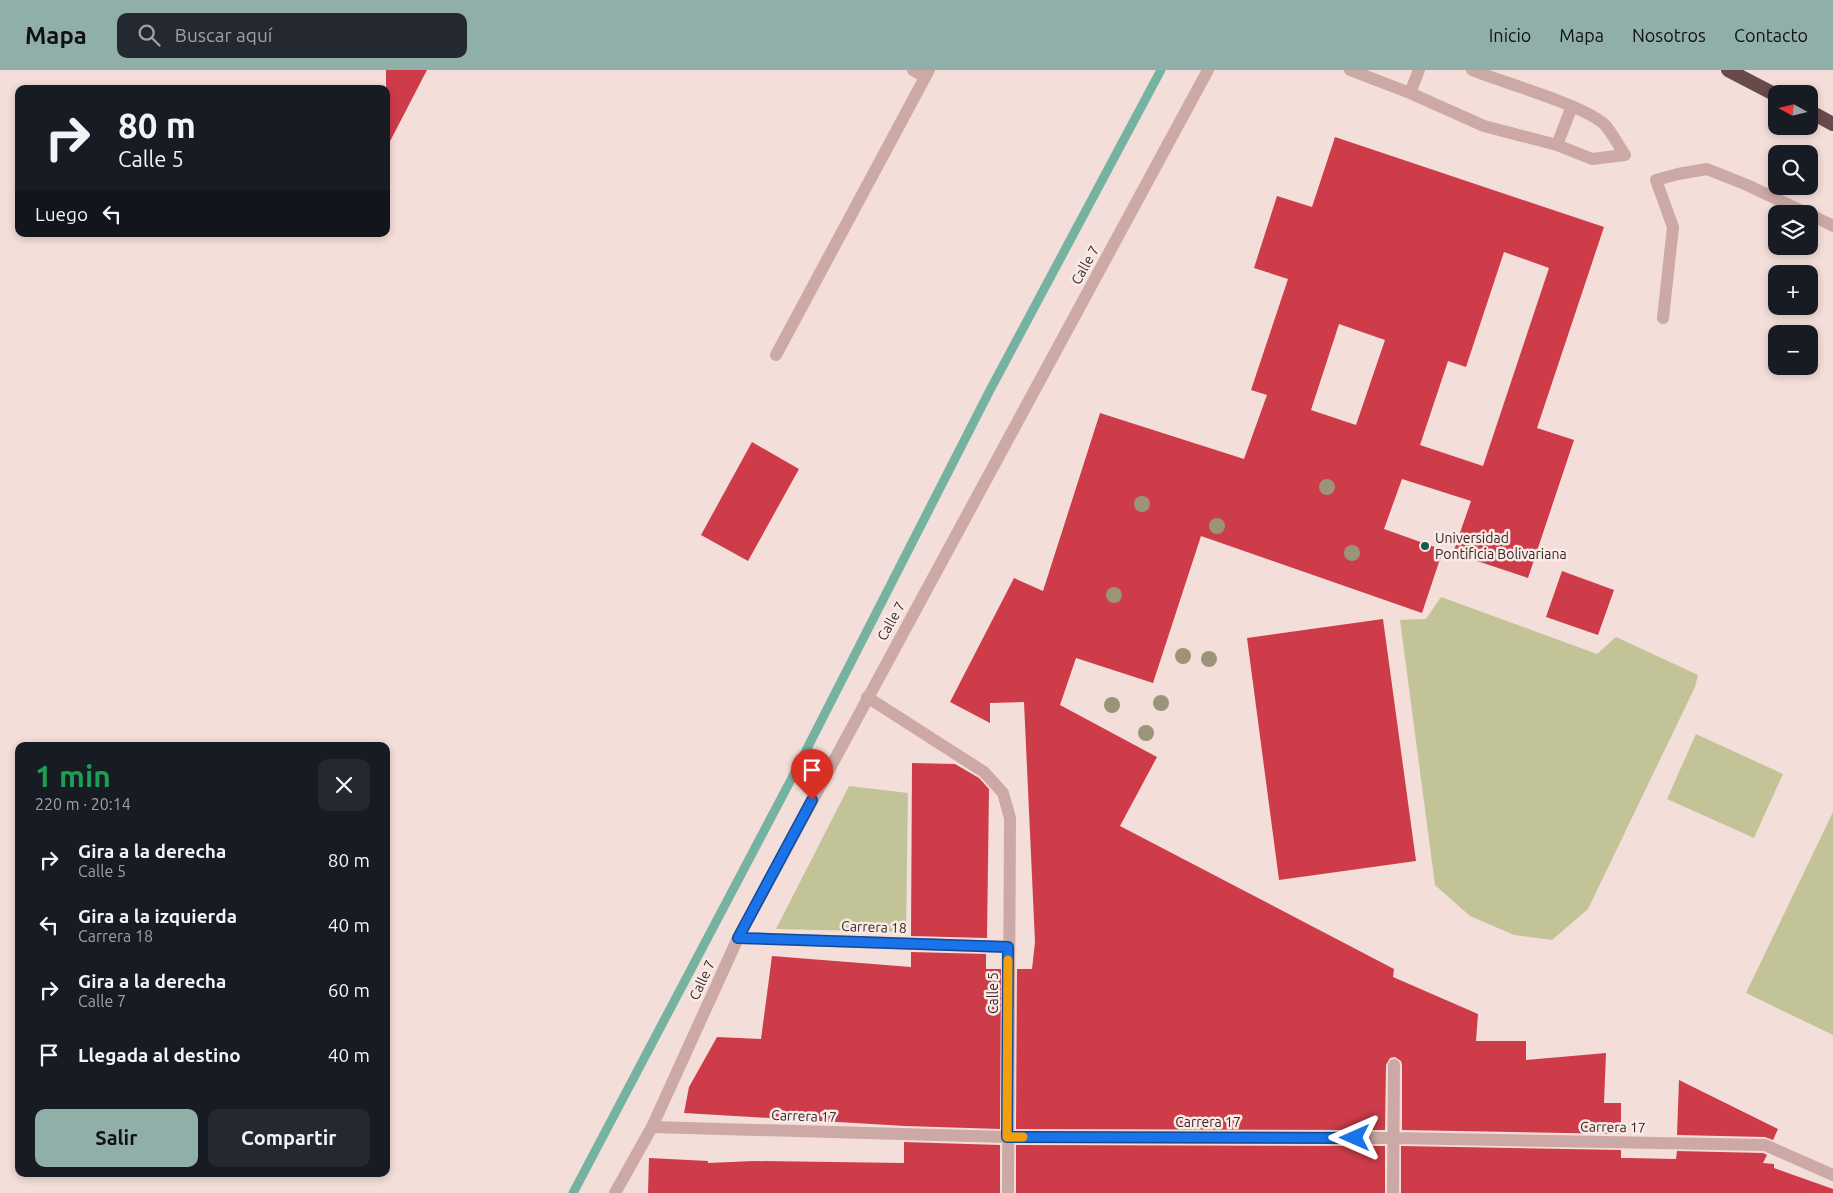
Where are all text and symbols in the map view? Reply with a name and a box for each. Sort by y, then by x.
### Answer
search box [117,13,467,58]
icon: search [135,21,163,49]
text: Mapa [25,22,87,49]
text: Buscar aquí [175,24,272,46]
text: Inicio [1489,25,1531,45]
text: Mapa [1559,25,1604,45]
text: Nosotros [1632,25,1706,45]
text: Contacto [1734,25,1808,45]
north arrow [1768,85,1818,135]
map controls [1768,85,1818,375]
icon: right [35,105,100,170]
text: 80 m [118,105,196,145]
button: search [1768,145,1818,195]
text: Calle 5 [118,146,184,171]
icon: left [98,200,126,228]
text: Luego [35,203,88,225]
button: layers [1768,205,1818,255]
street label: Calle 7 [1068,243,1102,287]
button: + [1768,265,1818,315]
button: − [1768,325,1818,375]
place label: Universidad Pontificia Bolivariana [1435,530,1567,562]
marker: Universidad Pontificia Bolivariana [1419,540,1431,552]
street label: Calle 7 [874,599,908,643]
pin [791,749,833,800]
icon: arrive [798,756,826,784]
text: 1 min [35,759,111,793]
button: close [318,759,370,811]
text: 220 m · 20:14 [35,795,131,813]
text: Gira a la derecha [78,840,226,862]
icon: right [35,846,63,874]
text: 80 m [328,849,370,871]
text: Calle 5 [78,862,126,880]
text: Gira a la izquierda [78,905,237,927]
icon: left [35,911,63,939]
text: 40 m [328,914,370,936]
street label: Carrera 18 [841,918,907,936]
text: Carrera 18 [78,927,153,945]
street label: Calle 7 [686,958,718,1002]
text: Gira a la derecha [78,970,226,992]
street label: Calle 5 [985,972,1001,1014]
icon: right [35,976,63,1004]
text: 60 m [328,979,370,1001]
text: Calle 7 [78,992,126,1010]
icon: arrive [35,1041,63,1069]
text: Llegada al destino [78,1044,241,1066]
text: 40 m [328,1044,370,1066]
street label: Carrera 17 [771,1107,837,1125]
button: Salir [35,1109,198,1167]
button: Compartir [208,1109,370,1167]
position arrow [1328,1111,1380,1163]
street label: Carrera 17 [1175,1114,1241,1130]
street label: Carrera 17 [1580,1118,1646,1136]

